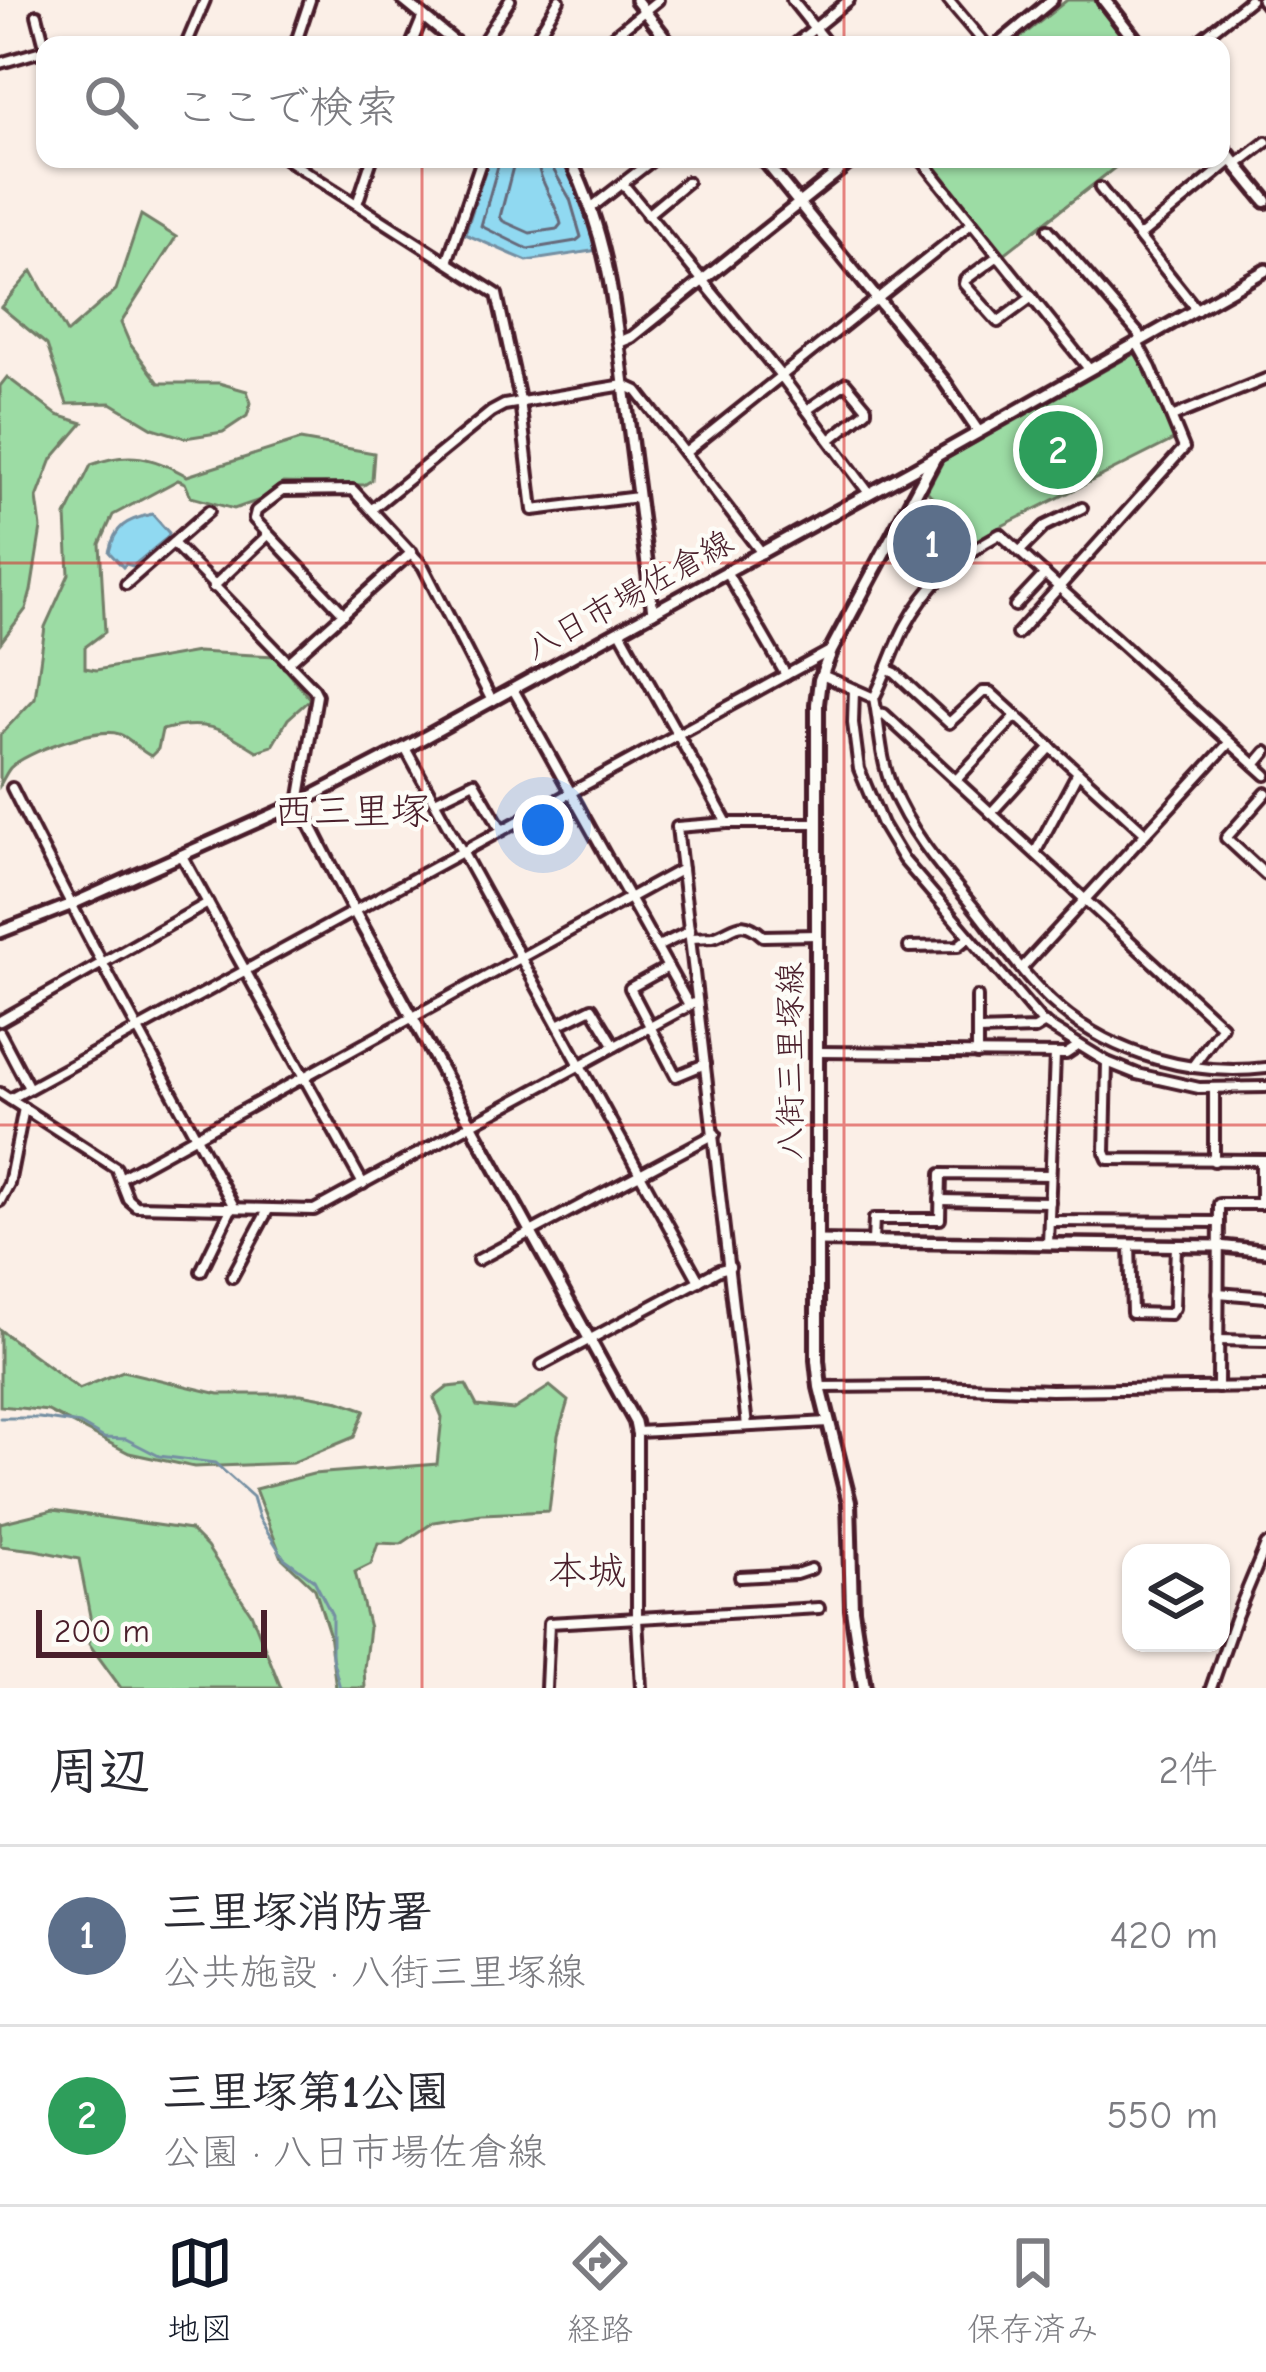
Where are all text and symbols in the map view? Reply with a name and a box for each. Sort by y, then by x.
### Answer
search box [36,36,1230,168]
icon: search [78,69,144,135]
text: ここで検索 [174,81,399,133]
pin: 2 [1019,405,1097,495]
pin: 1 [893,499,971,589]
street label: 八日市場佐倉線 [519,522,739,668]
district label: 西三里塚 [274,789,430,834]
your location [513,795,573,855]
street label: 八街三里塚線 [771,962,809,1160]
map controls [1122,1544,1230,1652]
button: layers [1122,1544,1230,1652]
district label: 本城 [548,1549,626,1594]
scale bar [36,1604,267,1657]
text: 200 m [54,1612,150,1650]
text: 周辺 [48,1742,150,1801]
text: 2件 [1159,1748,1218,1793]
text: 三里塚消防署 [162,1886,432,1938]
text: 1 [79,1913,95,1958]
text: 420 m [1110,1913,1218,1958]
text: 公共施設 · 八街三里塚線 [162,1950,585,1995]
text: 三里塚第1公園 [162,2066,450,2118]
text: 2 [77,2093,97,2138]
text: 550 m [1107,2093,1218,2138]
text: 公園 · 八日市場佐倉線 [162,2130,546,2175]
tab: 地図 [167,2230,233,2350]
tab: 経路 [567,2230,633,2350]
tab: 保存済み [967,2230,1099,2350]

